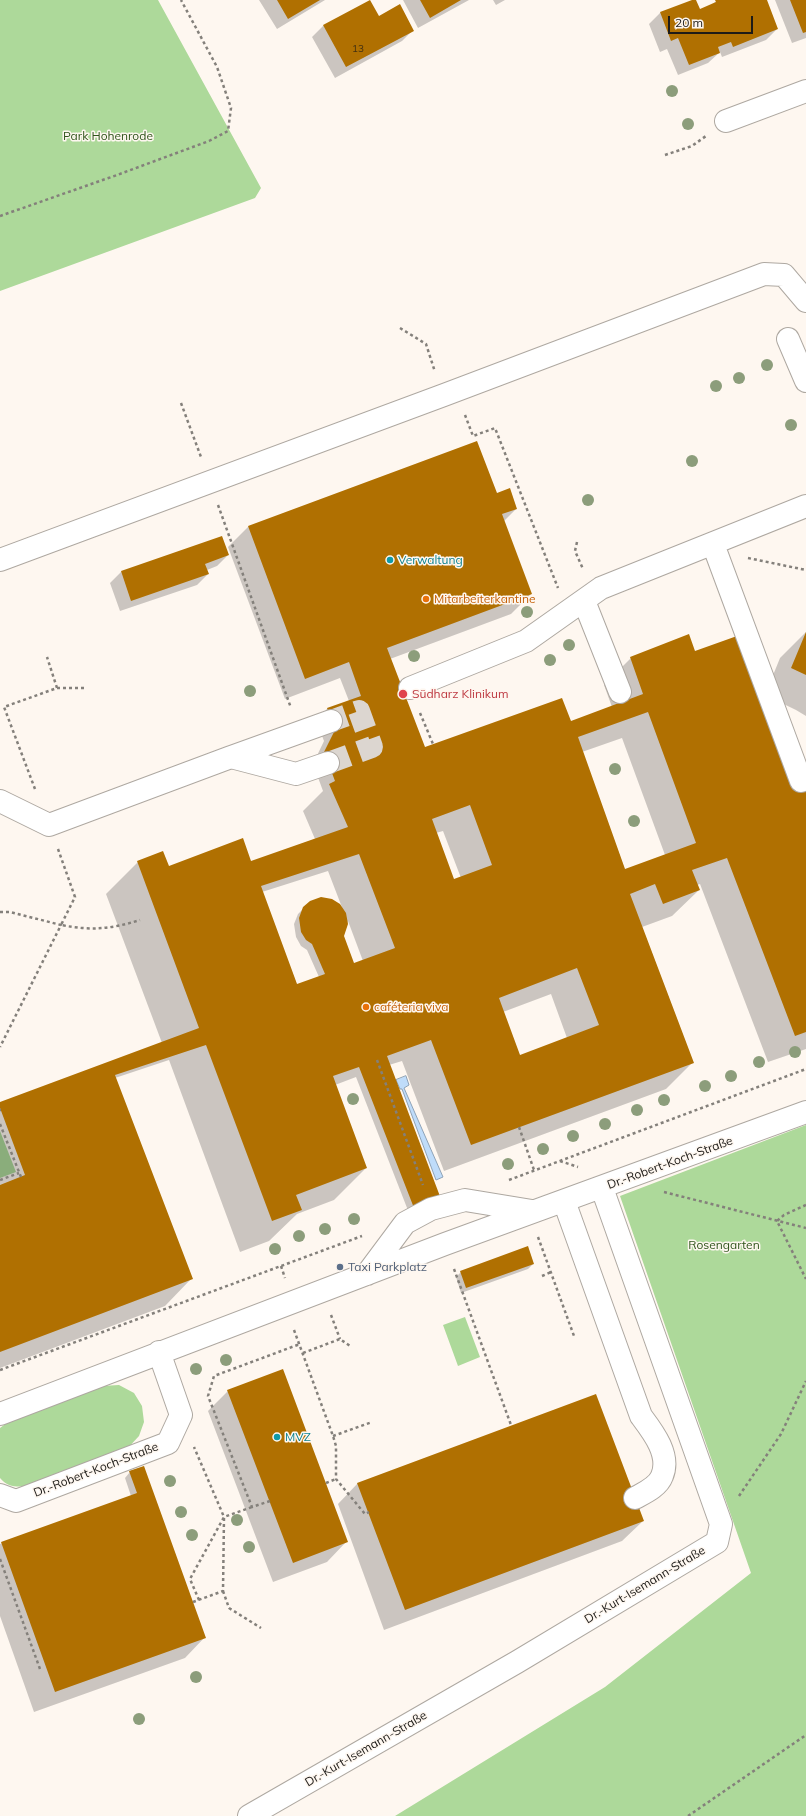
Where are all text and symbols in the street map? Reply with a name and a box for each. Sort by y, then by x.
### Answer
scale bar [670,8,755,34]
text: 20 m [675,15,703,30]
house number: 13 [352,43,364,55]
park label: Park Hohenrode [63,129,153,143]
place label: Verwaltung [398,553,463,567]
marker: Verwaltung [385,555,395,565]
place label: Mitarbeiterkantine [434,592,535,606]
marker: Mitarbeiterkantine [421,594,431,604]
place label: Südharz Klinikum [412,687,508,701]
marker: Südharz Klinikum [397,688,409,700]
place label: caféteria viva [374,1000,448,1014]
marker: caféteria viva [361,1002,371,1012]
street label: Dr.-Robert-Koch-Straße [605,1134,735,1192]
park label: Rosengarten [688,1238,760,1252]
place label: Taxi Parkplatz [348,1260,427,1274]
marker: Taxi Parkplatz [335,1262,345,1272]
place label: MVZ [285,1430,311,1444]
marker: MVZ [272,1432,282,1442]
street label: Dr.-Robert-Koch-Straße [32,1440,160,1500]
street label: Dr.-Kurt-Isemann-Straße [582,1543,708,1627]
street label: Dr.-Kurt-Isemann-Straße [303,1708,429,1790]

